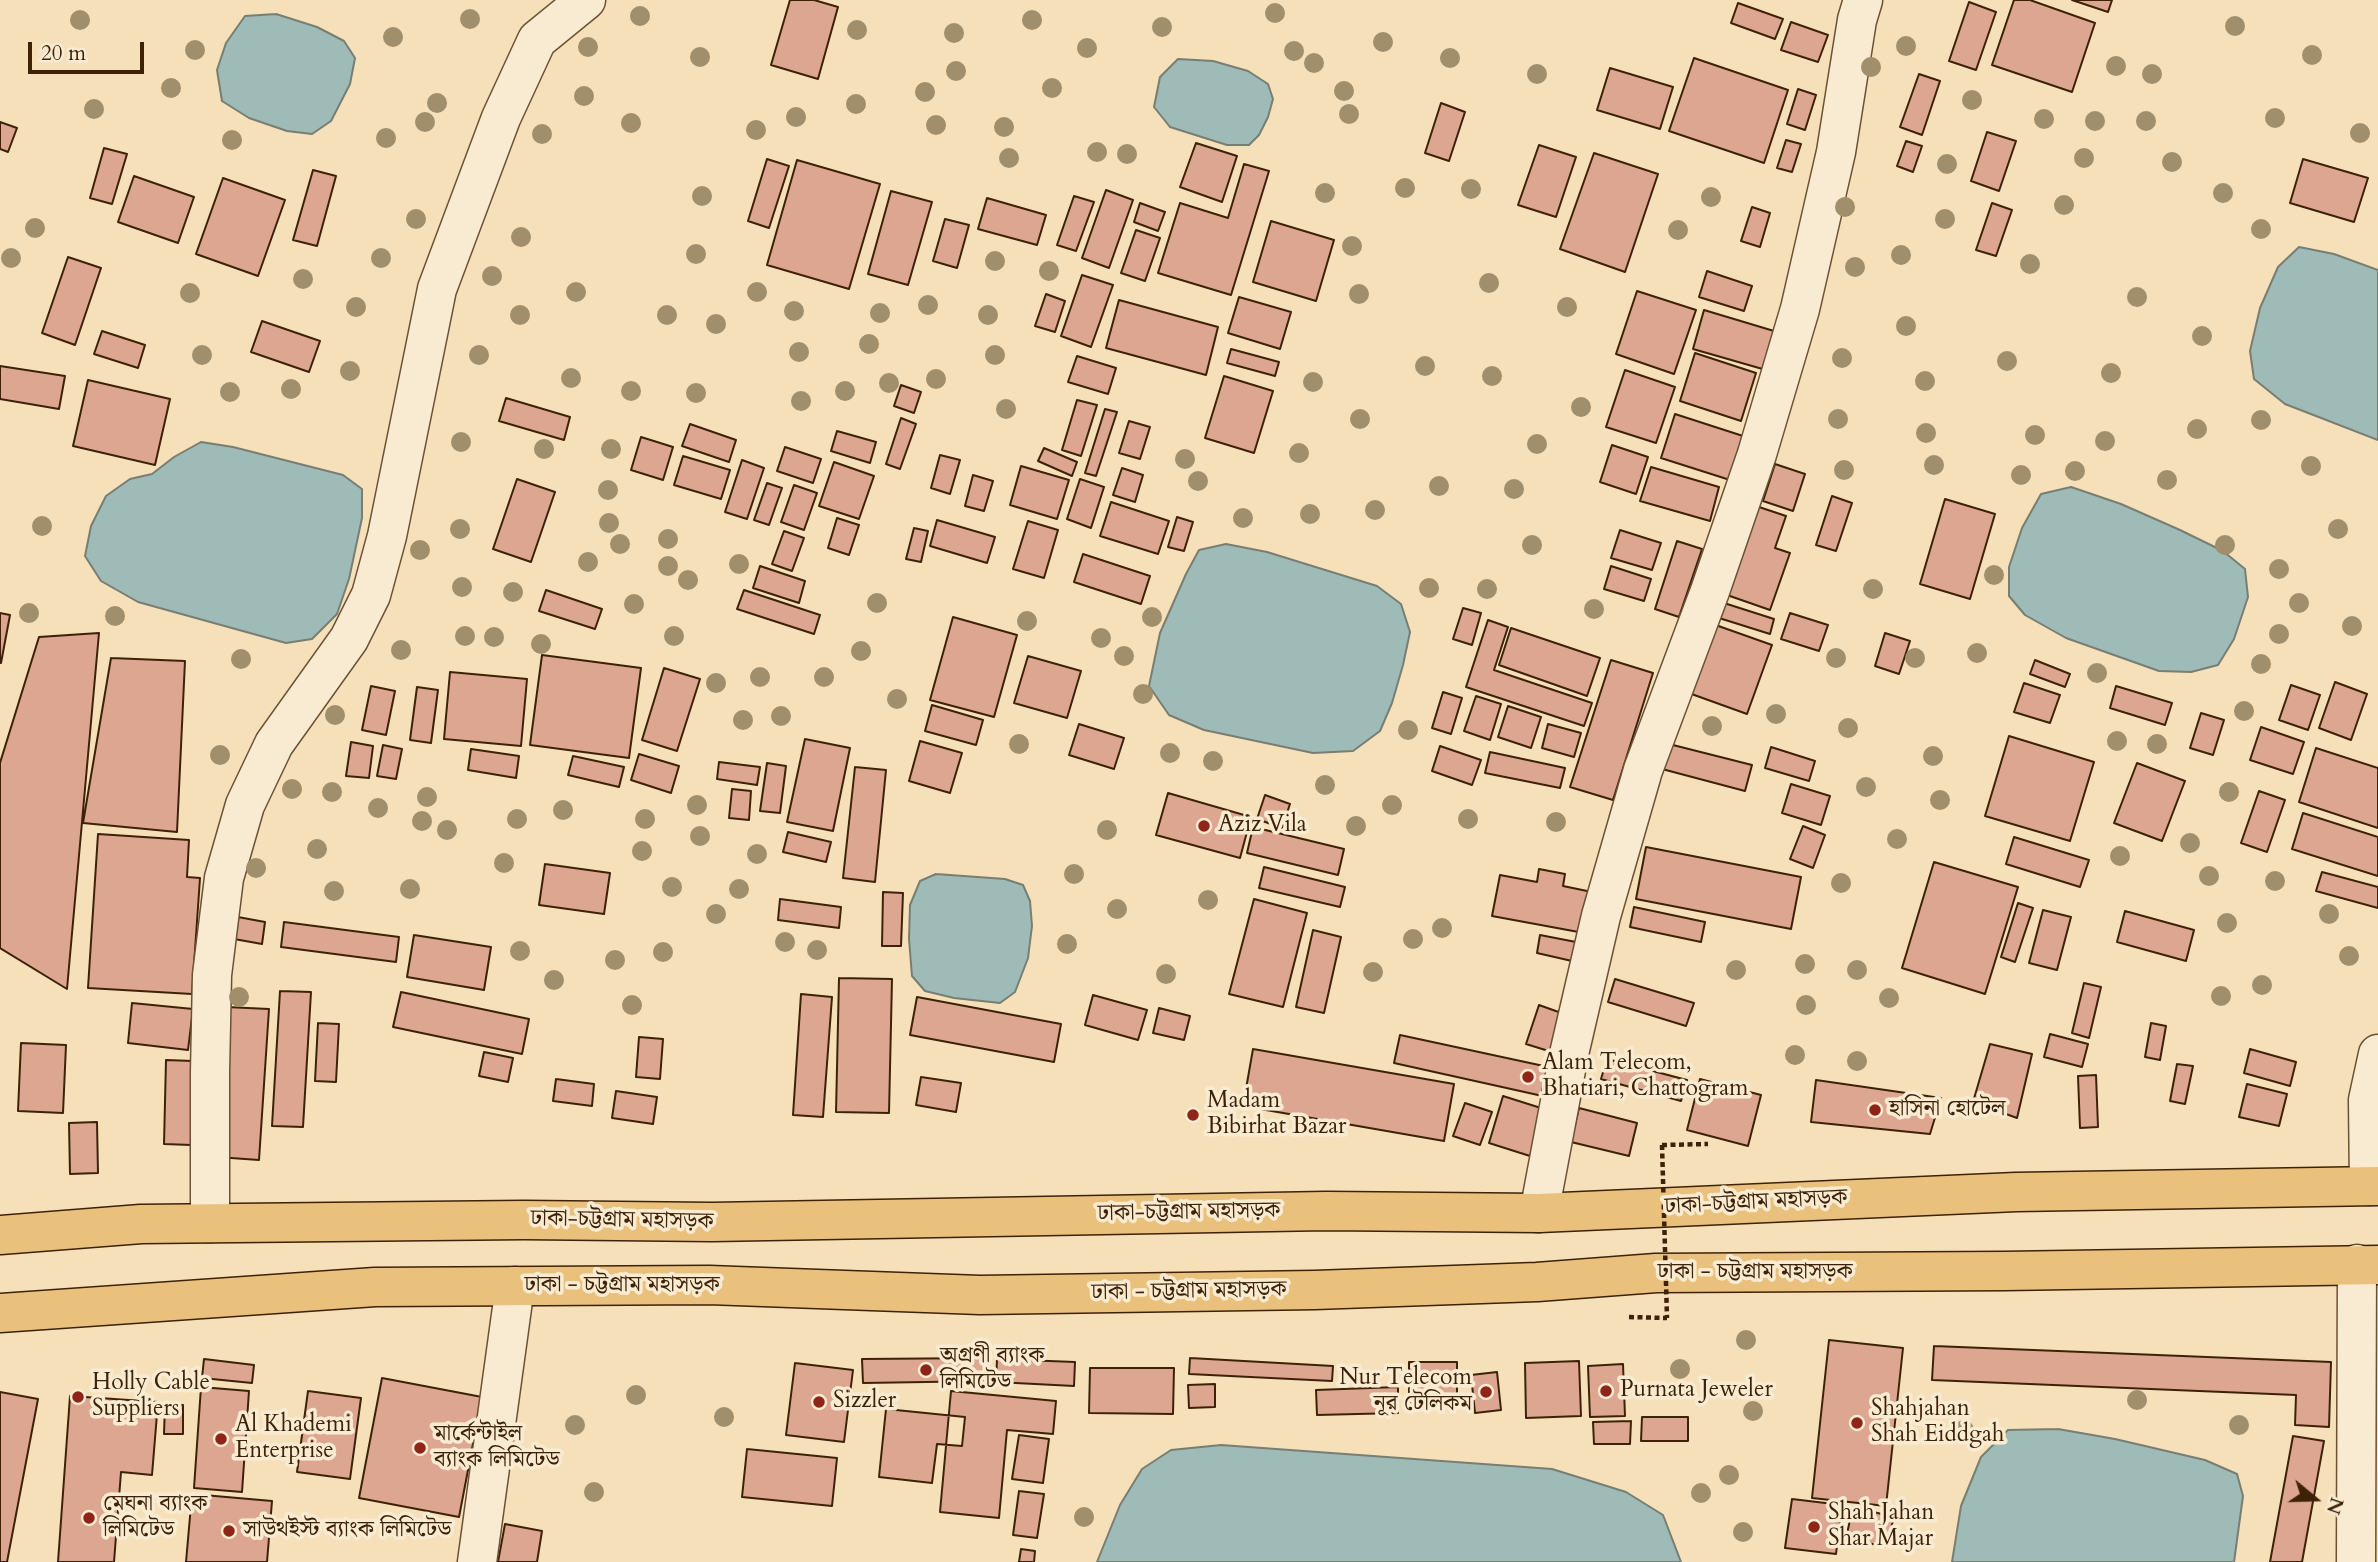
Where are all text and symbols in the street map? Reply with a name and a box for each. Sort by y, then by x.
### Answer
scale bar [32,28,147,72]
text: 20 m [41,39,86,68]
place label: Aziz Vila [1218,812,1307,840]
marker: Aziz Vila [1196,818,1212,834]
place label: Alam Telecom, Bhatiari, Chattogram [1542,1050,1749,1104]
marker: Alam Telecom, Bhatiari, Chattogram [1520,1069,1536,1085]
place label: Madam Bibirhat Bazar [1207,1088,1346,1142]
place label: হাসিনা হোটেল [1889,1096,2005,1124]
marker: হাসিনা হোটেল [1867,1102,1883,1118]
marker: Madam Bibirhat Bazar [1185,1107,1201,1123]
street label: ঢাকা-চট্টগ্রাম মহাসড়ক [1664,1184,1848,1222]
street label: ঢাকা-চট্টগ্রাম মহাসড়ক [1097,1198,1281,1228]
street label: ঢাকা-চট্টগ্রাম মহাসড়ক [530,1206,714,1236]
street label: ঢাকা - চট্টগ্রাম মহাসড়ক [1657,1259,1853,1287]
street label: ঢাকা - চট্টগ্রাম মহাসড়ক [524,1272,720,1300]
street label: ঢাকা - চট্টগ্রাম মহাসড়ক [1091,1276,1287,1308]
place label: অগ্রণী ব্যাংক লিমিটেড [940,1343,1045,1397]
marker: অগ্রণী ব্যাংক লিমিটেড [918,1362,934,1378]
place label: Nur Telecom নূর টেলিকম [1339,1365,1472,1419]
place label: Holly Cable Suppliers [92,1370,210,1424]
place label: Purnata Jeweler [1620,1377,1773,1405]
marker: Purnata Jeweler [1598,1383,1614,1399]
marker: Nur Telecom নূর টেলিকম [1478,1384,1494,1400]
place label: Sizzler [833,1388,896,1416]
marker: Holly Cable Suppliers [70,1389,86,1405]
marker: Sizzler [811,1394,827,1410]
place label: Shahjahan Shah Eiddgah [1871,1396,2004,1450]
place label: Al Khademi Enterprise [235,1412,352,1466]
marker: Shahjahan Shah Eiddgah [1849,1415,1865,1431]
place label: মার্কেন্টাইল ব্যাংক লিমিটেড [434,1421,560,1475]
marker: Al Khademi Enterprise [213,1431,229,1447]
marker: মার্কেন্টাইল ব্যাংক লিমিটেড [412,1440,428,1456]
north arrow [2280,1464,2350,1534]
place label: মেঘনা ব্যাংক লিমিটেড [103,1491,208,1545]
text: N [2320,1494,2350,1518]
place label: Shah Jahan Shar Majar [1828,1500,1934,1554]
marker: মেঘনা ব্যাংক লিমিটেড [81,1510,97,1526]
place label: সাউথইস্ট ব্যাংক লিমিটেড [243,1517,451,1545]
marker: Shah Jahan Shar Majar [1806,1519,1822,1535]
marker: সাউথইস্ট ব্যাংক লিমিটেড [221,1523,237,1539]

